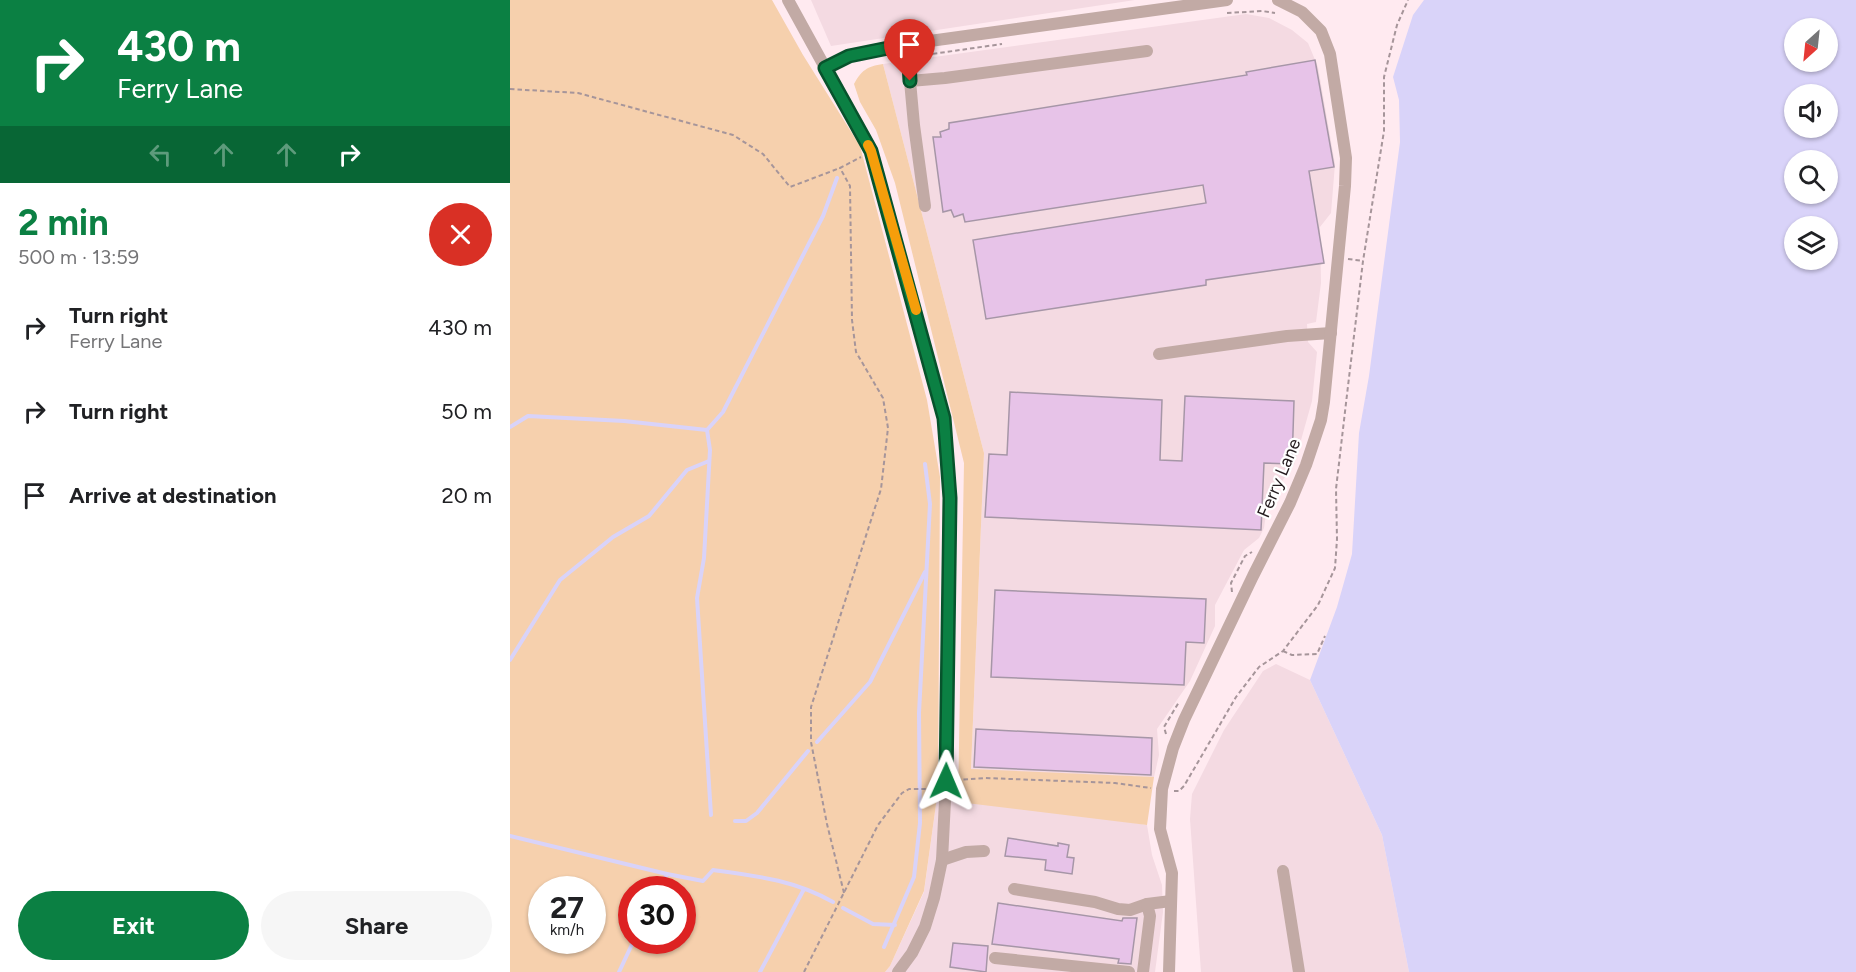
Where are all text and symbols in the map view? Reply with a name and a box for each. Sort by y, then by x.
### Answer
north arrow [1784,18,1838,72]
map controls [1784,18,1838,270]
pin [884,19,935,81]
text: 430 m [117,21,241,72]
icon: right [18,24,96,102]
icon: arrive [893,28,926,61]
text: Ferry Lane [117,72,243,105]
button: sound [1784,84,1838,138]
icon: left [144,138,177,171]
icon: ahead [207,138,240,171]
icon: ahead [270,138,303,171]
icon: right [333,138,366,171]
button: search [1784,150,1838,204]
text: 2 min [18,201,109,244]
button: close [429,203,492,266]
button: layers [1784,216,1838,270]
text: 500 m · 13:59 [18,245,139,269]
text: Turn right [69,302,168,329]
icon: right [18,311,51,344]
text: 430 m [428,314,492,341]
text: Ferry Lane [69,329,162,353]
icon: right [18,395,51,428]
text: Turn right [69,398,168,425]
text: 50 m [441,398,492,425]
street label: Ferry Lane [1252,435,1306,521]
icon: arrive [18,479,51,512]
text: Arrive at destination [69,482,277,509]
text: 20 m [441,482,492,509]
position arrow [914,749,978,813]
speed limit sign: 30 [618,876,696,954]
text: 27 [550,889,584,926]
button: Exit [18,891,249,960]
button: Share [261,891,492,960]
text: km/h [550,921,584,939]

